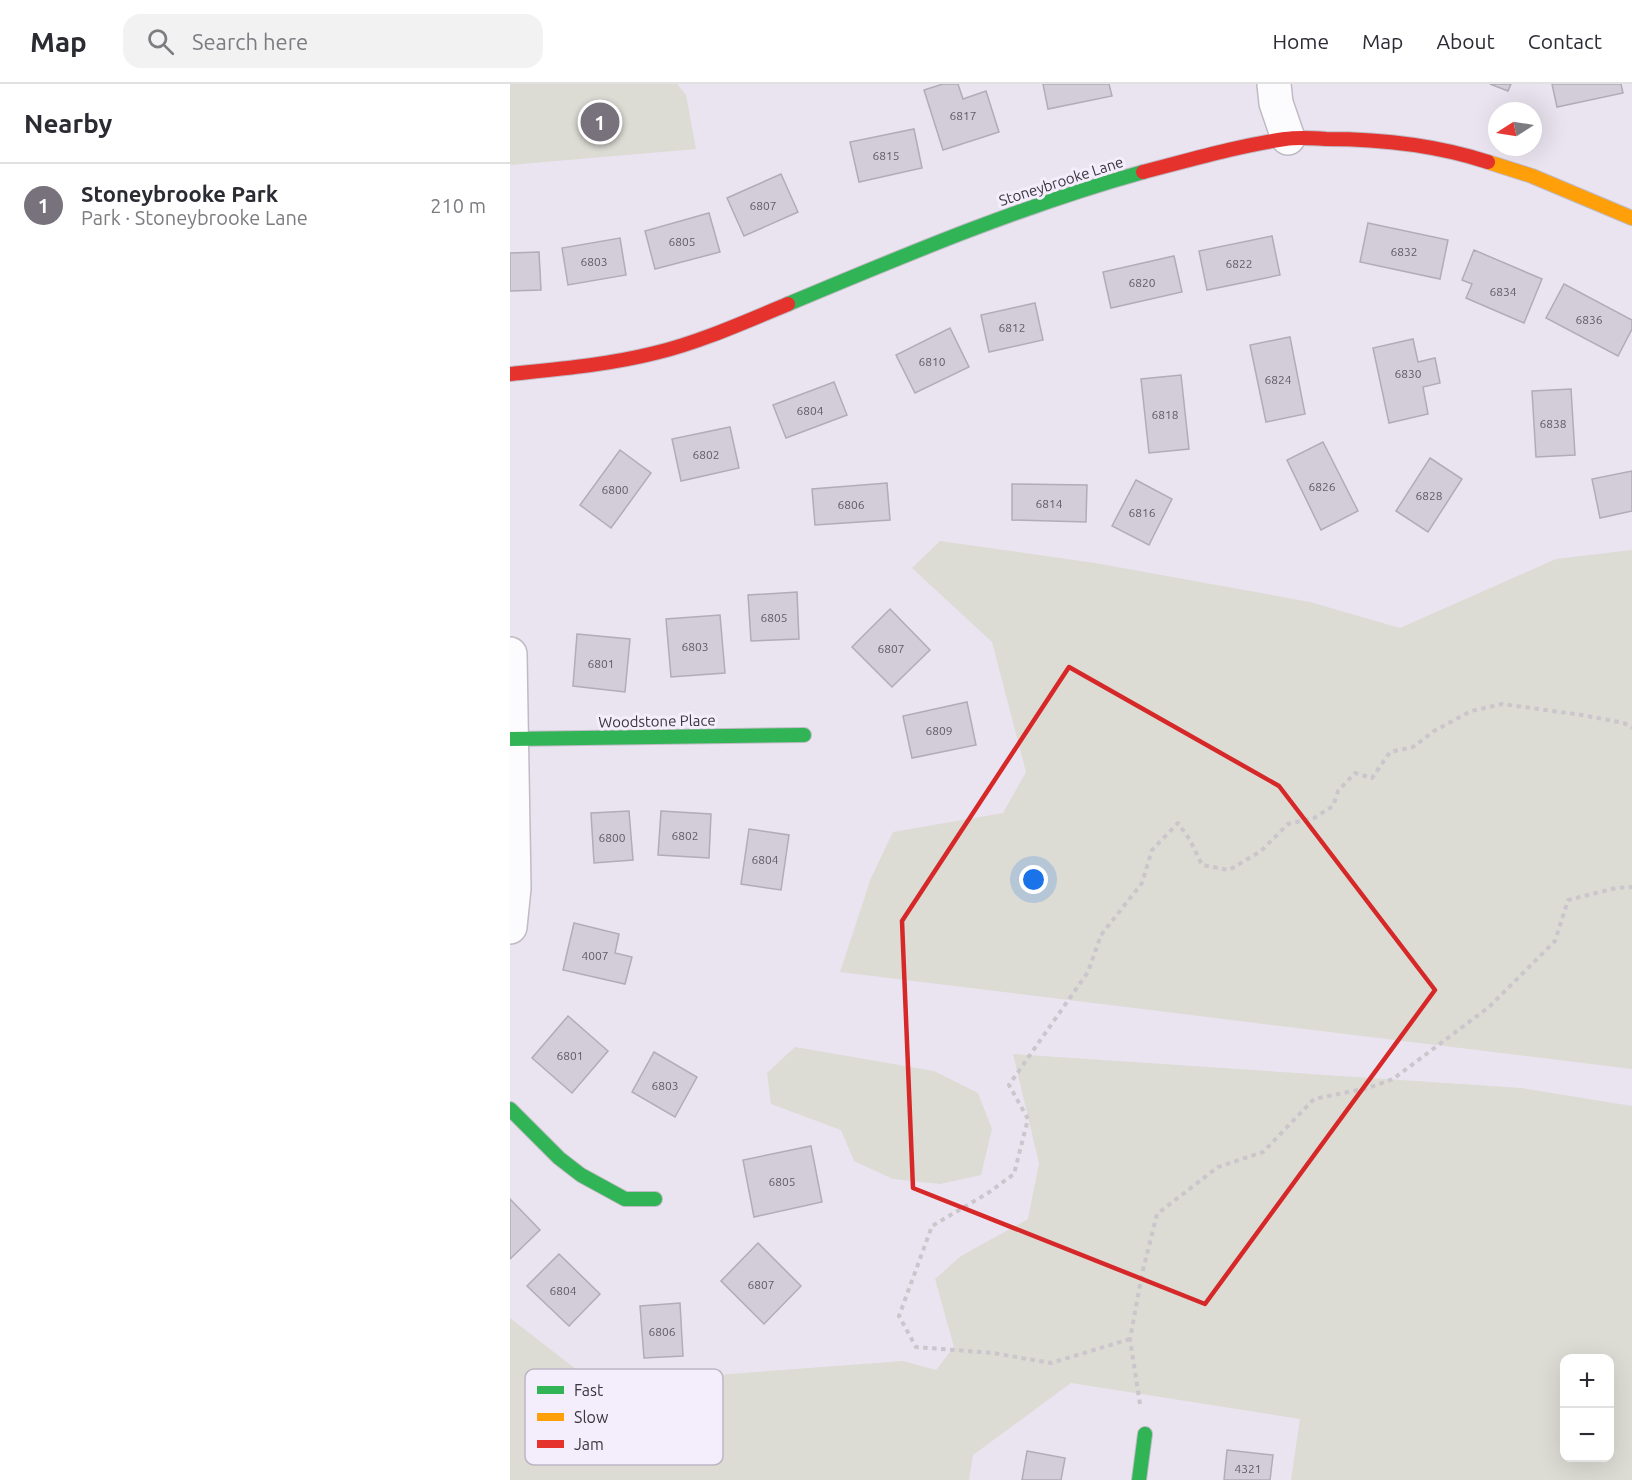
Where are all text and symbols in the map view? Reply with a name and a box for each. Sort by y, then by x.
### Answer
search box [123,14,543,68]
icon: search [144,25,177,58]
text: Map [30,26,87,57]
text: Search here [192,29,308,54]
text: Home [1272,29,1329,53]
text: Map [1362,29,1403,53]
text: About [1436,29,1495,53]
text: Contact [1528,29,1602,53]
pin: 1 [580,99,620,144]
north arrow [1488,102,1542,156]
text: Nearby [24,109,112,138]
house number: 6817 [949,109,977,122]
house number: 6815 [872,149,900,162]
street label: Stoneybrooke Lane [997,153,1125,209]
text: Stoneybrooke Park [81,181,278,206]
text: 1 [38,194,49,217]
text: 210 m [430,194,486,217]
house number: 6807 [749,199,777,212]
text: Park · Stoneybrooke Lane [81,206,308,229]
house number: 6805 [668,235,696,248]
house number: 6832 [1390,245,1418,258]
house number: 6803 [580,255,608,268]
house number: 6822 [1225,257,1253,270]
house number: 6820 [1128,276,1156,289]
house number: 6834 [1489,285,1517,298]
house number: 6836 [1575,313,1603,326]
house number: 6812 [998,321,1026,334]
house number: 6810 [918,355,946,368]
house number: 6830 [1394,367,1422,380]
house number: 6824 [1264,373,1292,386]
house number: 6804 [796,404,824,417]
house number: 6818 [1151,408,1179,421]
house number: 6838 [1539,417,1567,430]
house number: 6802 [692,448,720,461]
house number: 6826 [1308,480,1336,493]
house number: 6800 [601,483,629,496]
house number: 6828 [1415,489,1443,502]
house number: 6814 [1035,497,1063,510]
house number: 6806 [837,498,865,511]
house number: 6816 [1128,506,1156,519]
house number: 6805 [760,611,788,624]
house number: 6803 [681,640,709,653]
house number: 6807 [877,642,905,655]
house number: 6801 [587,657,615,670]
street label: Woodstone Place [598,711,716,731]
house number: 6809 [925,724,953,737]
house number: 6802 [671,829,699,842]
house number: 6800 [598,831,626,844]
house number: 6804 [751,853,779,866]
your location [1019,865,1048,894]
house number: 4007 [581,949,609,962]
house number: 6801 [556,1049,584,1062]
house number: 6803 [651,1079,679,1092]
house number: 6805 [768,1175,796,1188]
house number: 6807 [747,1278,775,1291]
house number: 6804 [549,1284,577,1297]
house number: 6806 [648,1325,676,1338]
map controls [1560,1354,1614,1462]
button: + [1560,1354,1614,1408]
legend [525,1369,723,1465]
text: Fast [574,1381,604,1399]
text: Slow [574,1408,609,1426]
button: − [1560,1408,1614,1462]
text: Jam [574,1435,604,1453]
house number: 4321 [1234,1462,1262,1475]

